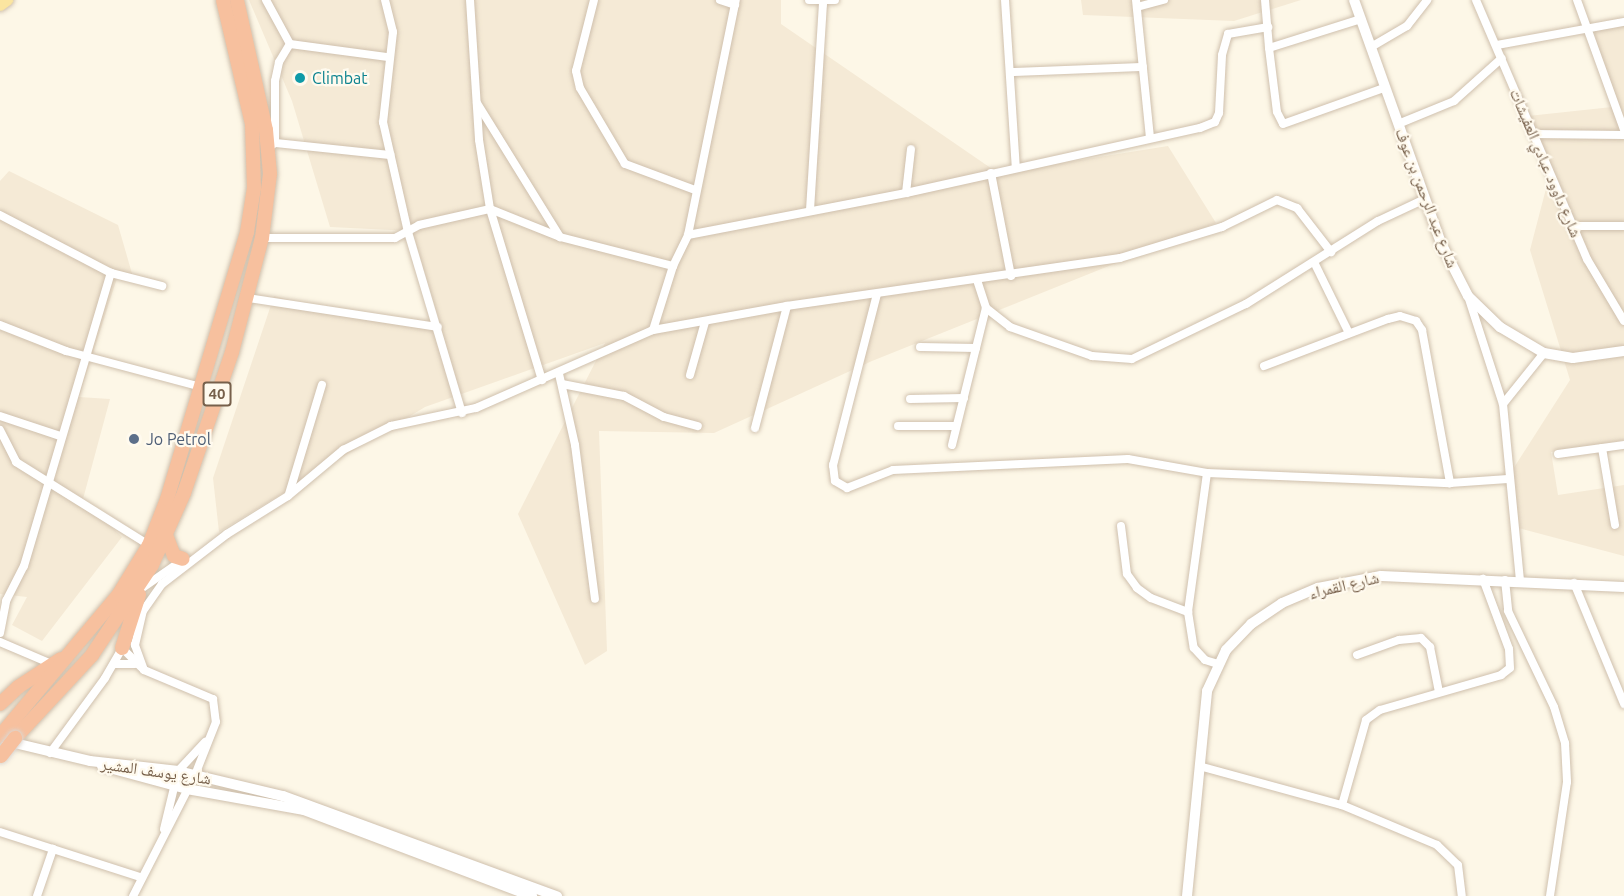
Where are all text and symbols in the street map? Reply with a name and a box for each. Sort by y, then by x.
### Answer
place label: Climbat [312,68,368,88]
marker: Climbat [293,71,307,85]
street label: شارع داوود عبادي العفيشات [1506,86,1586,240]
street label: شارع عبد الرحمن بن عوف [1391,125,1463,271]
road number: 40 [202,382,232,406]
place label: Jo Petrol [146,429,211,449]
marker: Jo Petrol [127,432,141,446]
street label: شارع القمراء [1307,568,1381,602]
street label: شارع يوسف المشير [100,754,212,788]

